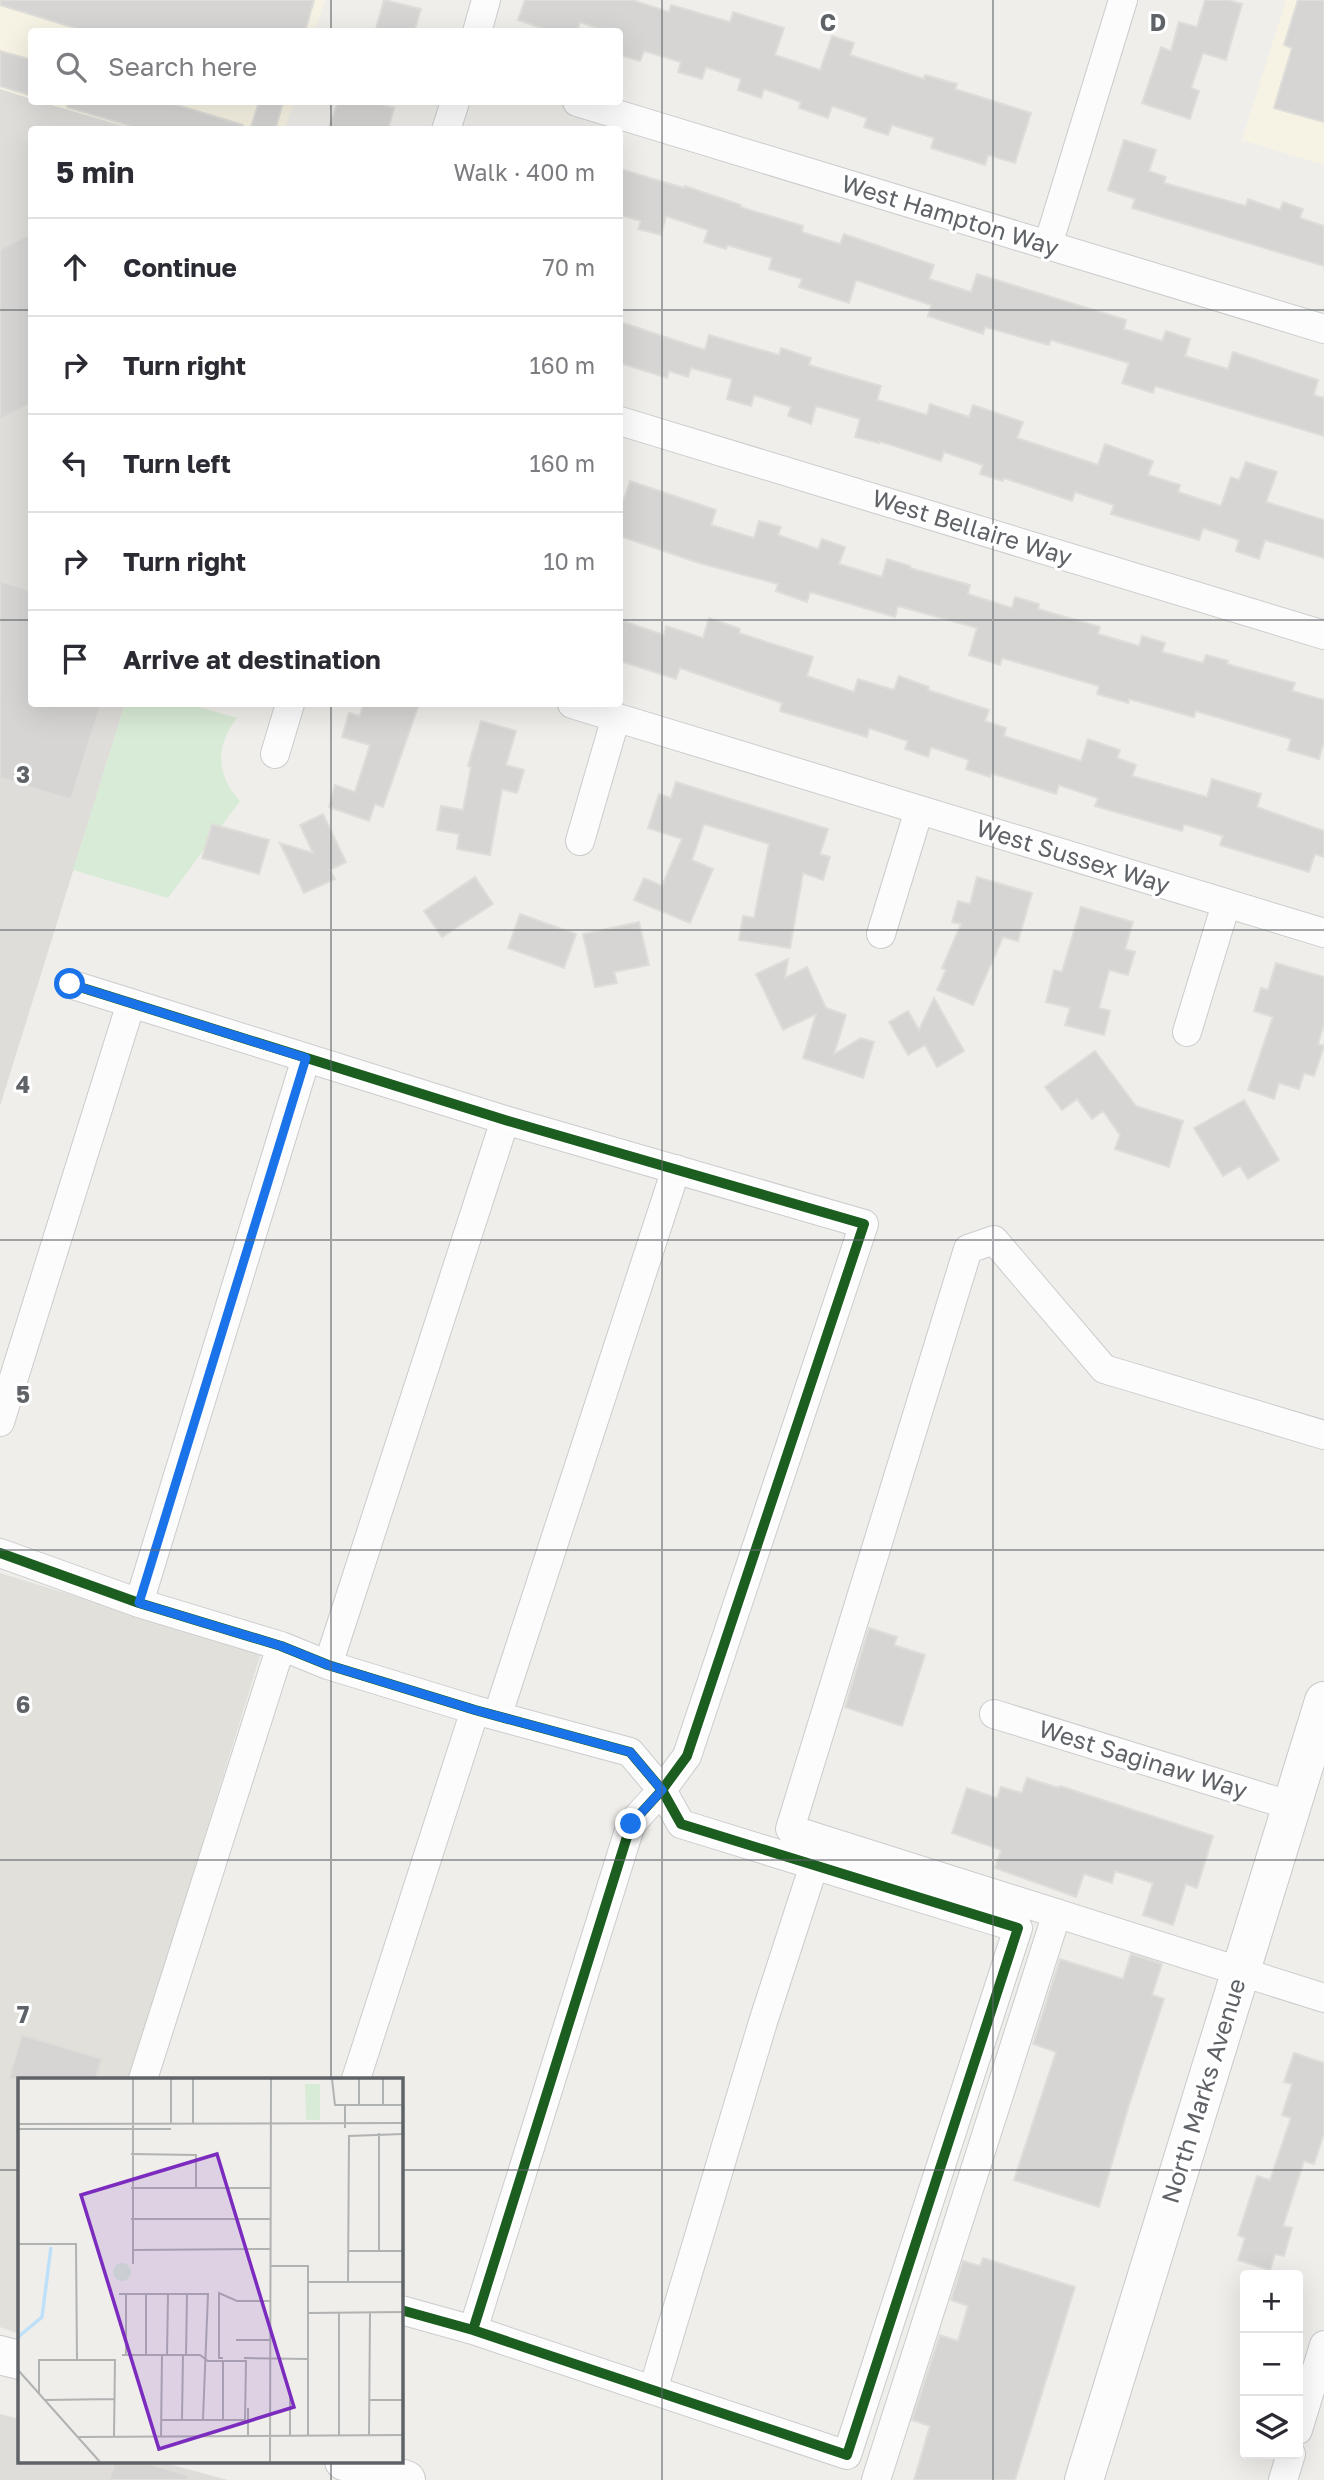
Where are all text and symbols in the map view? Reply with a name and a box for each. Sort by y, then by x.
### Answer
text: C [820,8,836,36]
text: D [1150,8,1166,36]
search box [28,28,623,105]
icon: search [52,48,90,86]
text: Search here [108,51,257,82]
text: 5 min [56,154,134,190]
text: Walk · 400 m [453,158,595,186]
street label: West Hampton Way [838,168,1062,261]
icon: ahead [56,248,94,286]
text: Continue [123,252,237,283]
text: 70 m [542,253,595,281]
icon: right [56,346,94,384]
text: Turn right [123,350,246,381]
text: 160 m [530,351,595,379]
icon: left [56,444,94,482]
text: Turn left [123,448,231,479]
text: 160 m [530,449,595,477]
street label: West Bellaire Way [869,482,1076,571]
icon: right [56,542,94,580]
text: Turn right [123,546,246,577]
text: 10 m [543,547,595,575]
icon: arrive [56,640,94,678]
text: Arrive at destination [123,644,381,675]
text: 3 [16,760,30,788]
street label: West Sussex Way [973,812,1174,899]
route start [54,968,85,999]
text: 4 [16,1070,30,1098]
text: 5 [16,1380,30,1408]
text: 6 [16,1690,30,1718]
street label: West Saginaw Way [1036,1713,1251,1804]
route end [615,1808,646,1839]
street label: North Marks Avenue [1155,1975,1251,2206]
text: 7 [17,2000,29,2028]
inset map [18,2078,402,2462]
map controls [1240,2270,1303,2459]
button: + [1240,2270,1303,2333]
button: − [1240,2333,1303,2396]
button: layers [1240,2396,1303,2459]

